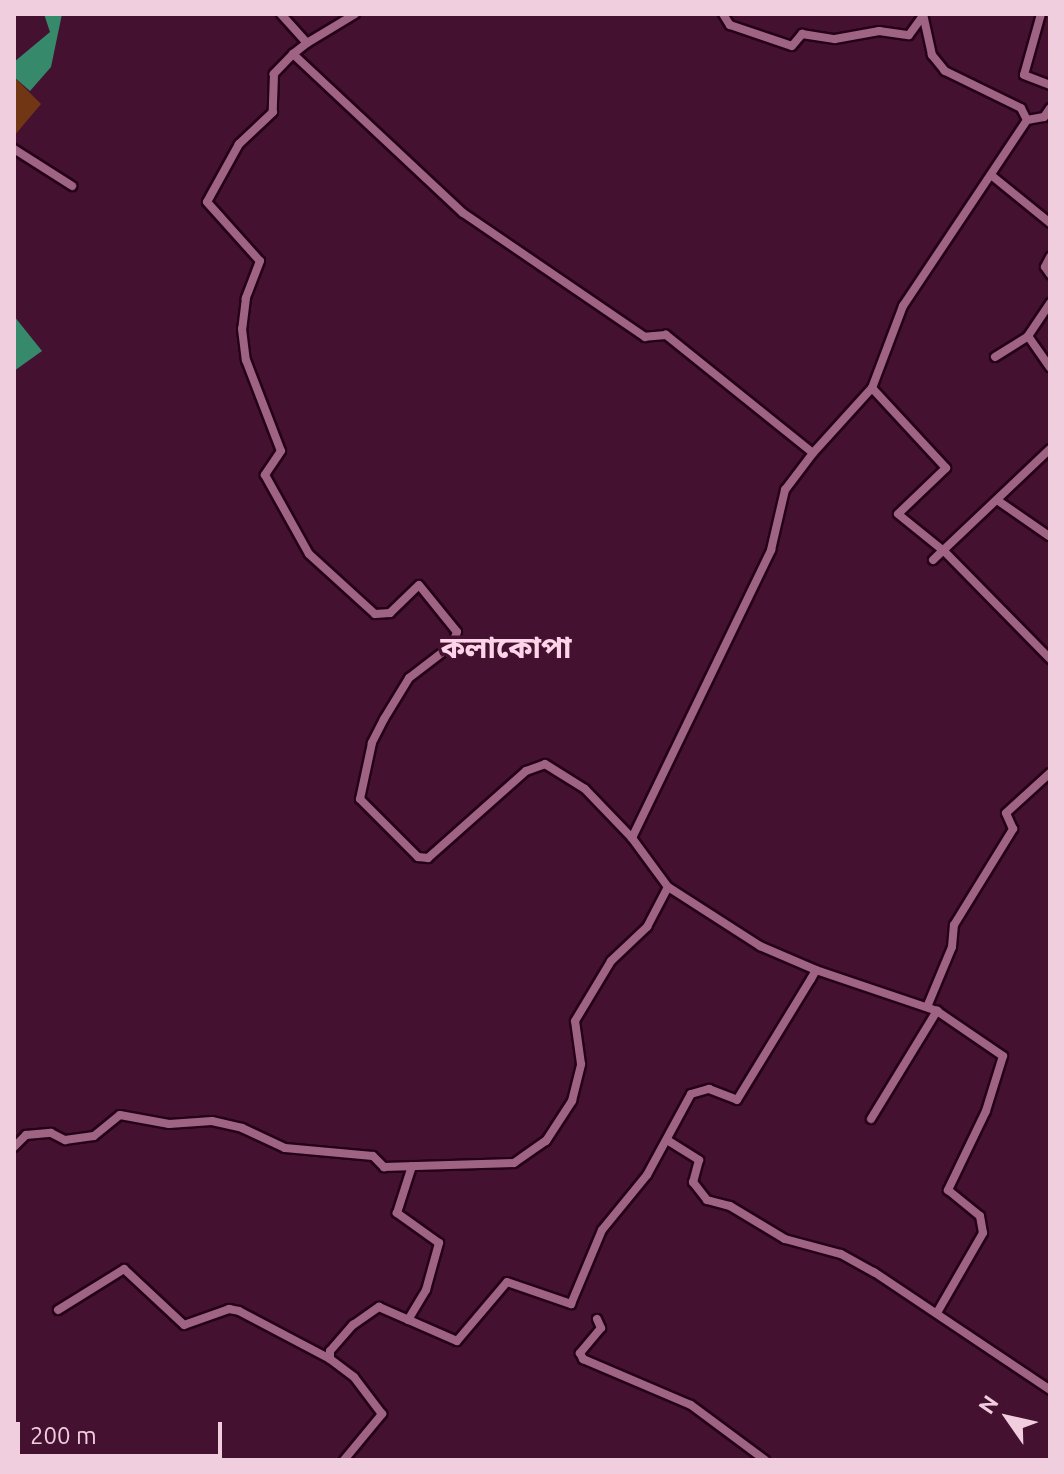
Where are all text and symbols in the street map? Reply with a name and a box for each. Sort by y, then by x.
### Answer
district label: কলাকোপা [440,629,572,665]
north arrow [968,1378,1048,1458]
text: N [973,1391,1003,1418]
scale bar [20,1406,226,1456]
text: 200 m [30,1422,97,1449]

